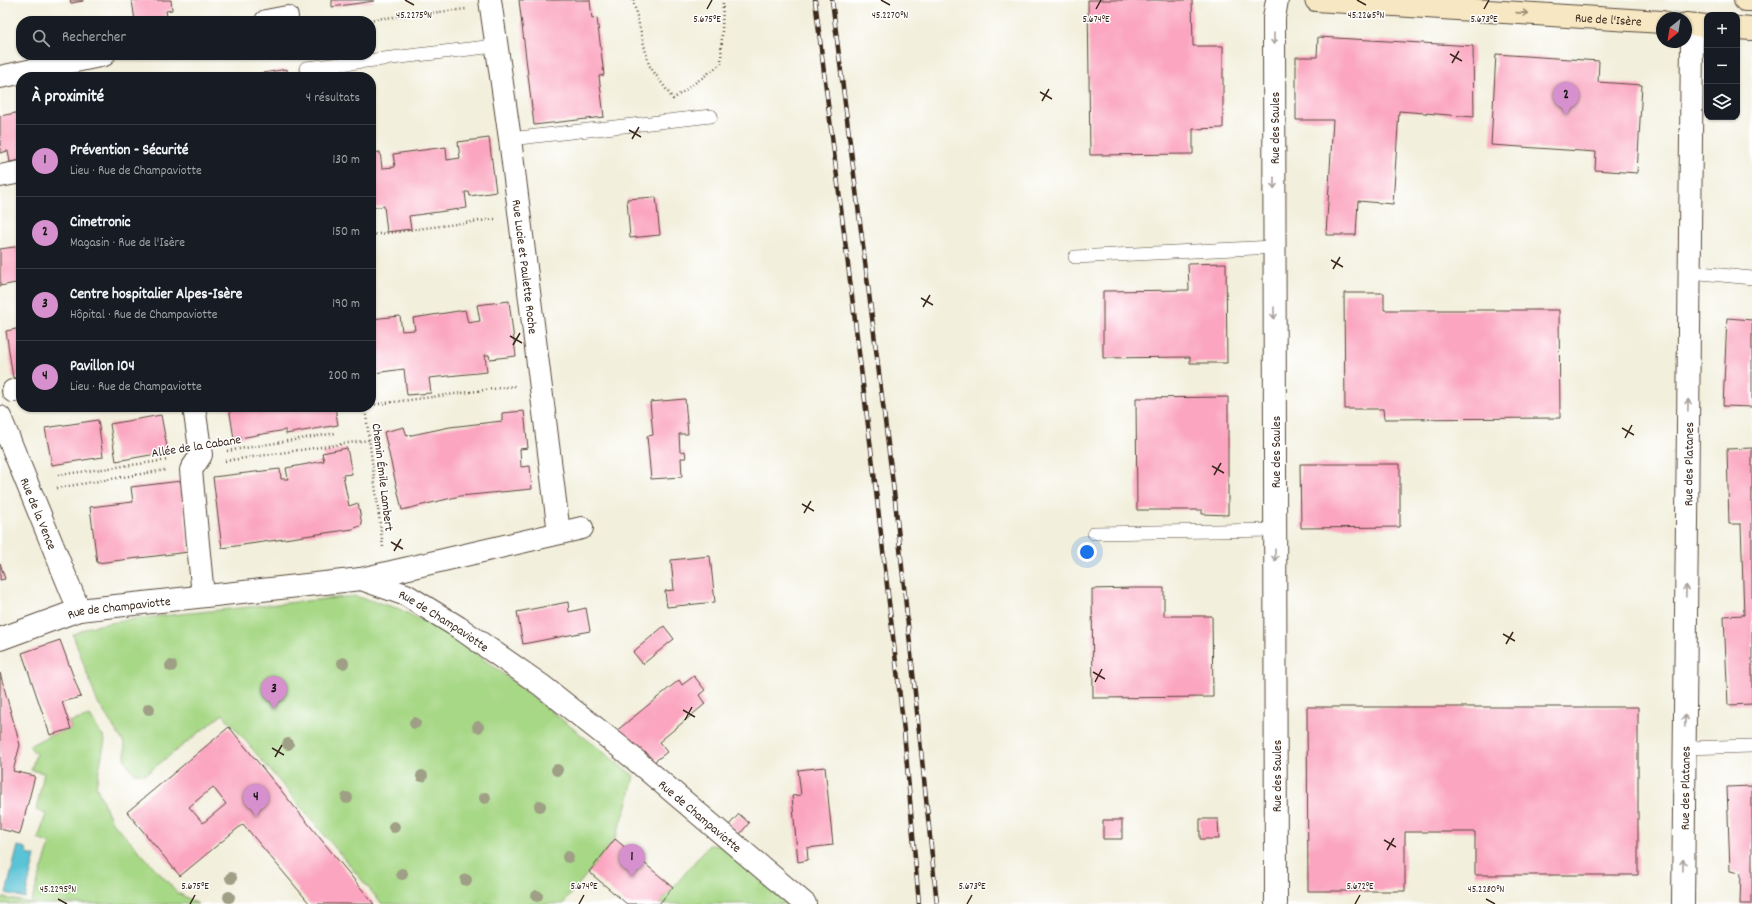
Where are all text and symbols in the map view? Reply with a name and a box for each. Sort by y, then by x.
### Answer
text: 45.2275°N [396,9,432,23]
text: 45.2270°N [872,9,908,23]
text: 45.2265°N [1348,9,1384,23]
street label: Rue de l'Isère [1574,9,1642,33]
one-way arrow [1515,10,1528,17]
north arrow [1656,12,1692,48]
map controls [1704,12,1740,120]
button: + [1704,12,1740,48]
text: 5.675°E [693,13,721,27]
text: 5.674°E [1083,13,1110,27]
text: 5.673°E [1470,13,1498,27]
search box [16,16,376,60]
icon: search [30,27,52,49]
text: Rechercher [62,27,126,49]
one-way arrow [1270,32,1278,45]
button: − [1704,48,1740,84]
pin: 2 [1553,82,1579,115]
button: layers [1704,84,1740,120]
text: À proximité [32,86,104,110]
text: 4 résultats [306,89,360,108]
street label: Rue des Saules [1267,92,1286,164]
text: Prévention - Sécurité [70,140,188,162]
text: 1 [44,151,46,170]
text: 130 m [332,151,360,170]
text: Lieu · Rue de Champaviotte [70,162,202,181]
one-way arrow [1270,176,1278,189]
street label: Rue Lucie et Paulette Roche [506,199,541,336]
text: Cimetronic [70,212,131,234]
text: 2 [42,223,48,242]
text: 150 m [332,223,360,242]
text: Magasin · Rue de l'Isère [70,234,185,253]
text: Centre hospitalier Alpes-Isère [70,284,242,306]
text: 3 [42,295,48,314]
text: 190 m [332,295,360,314]
text: Hôpital · Rue de Champaviotte [70,306,218,325]
one-way arrow [1270,306,1278,319]
text: Pavillon 104 [70,356,135,378]
text: 4 [42,367,48,386]
text: 200 m [328,367,360,386]
text: Lieu · Rue de Champaviotte [70,378,202,397]
one-way arrow [1684,399,1692,412]
street label: Rue des Saules [1268,416,1287,488]
street label: Chemin Émile Lambert [365,422,398,533]
street label: Rue des Platanes [1680,422,1700,506]
street label: Allée de la Cabane [150,431,243,464]
street label: Rue de la Vence [14,475,61,554]
your location [1077,542,1097,562]
one-way arrow [1271,548,1279,561]
one-way arrow [1682,585,1690,598]
street label: Rue de Champaviotte [396,586,492,658]
street label: Rue de Champaviotte [65,593,172,625]
pin: 3 [261,676,287,709]
one-way arrow [1681,715,1689,728]
street label: Rue des Saules [1269,740,1288,812]
street label: Rue des Platanes [1677,746,1697,830]
street label: Rue de Champaviotte [653,776,745,858]
pin: 4 [243,784,269,817]
pin: 1 [619,844,645,877]
one-way arrow [1679,859,1687,872]
text: 5.675°E [181,880,209,894]
text: 5.674°E [571,880,598,894]
text: 5.673°E [958,880,986,894]
text: 5.672°E [1346,880,1374,894]
text: 45.2295°N [40,883,76,897]
text: 45.2280°N [1468,883,1504,897]

